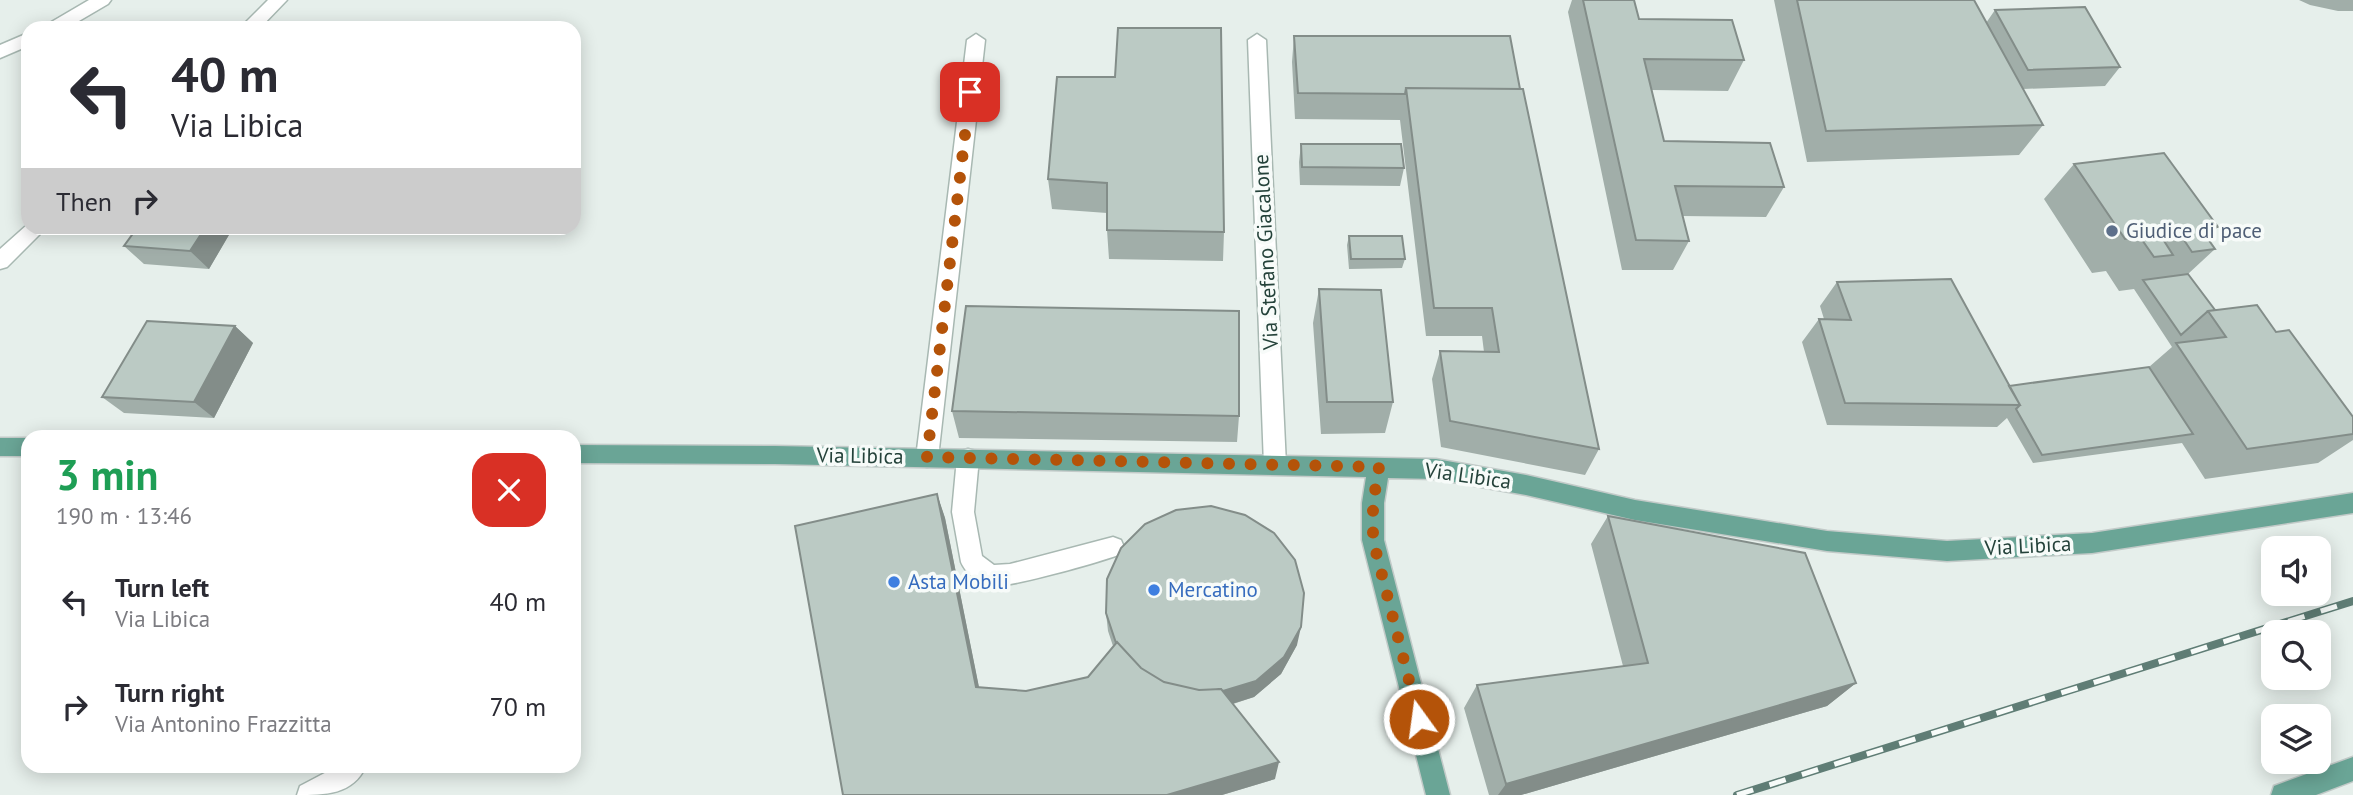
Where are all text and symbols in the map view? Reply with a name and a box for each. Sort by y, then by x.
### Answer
text: 40 m [171,42,278,106]
icon: left [56,49,147,140]
pin [940,62,1000,122]
icon: arrive [951,73,989,111]
text: Via Libica [171,104,303,146]
street label: Via Stefano Giacalone [1247,153,1284,352]
icon: right [126,182,164,220]
text: Then [56,185,112,218]
place label: Giudice di pace [2126,217,2262,244]
marker: Giudice di pace [2104,223,2120,239]
street label: Via Libica [815,441,904,470]
text: 3 min [56,447,158,502]
button: close [472,453,546,527]
street label: Via Libica [1422,456,1513,495]
text: 190 m · 13:46 [56,501,192,530]
street label: Via Libica [1983,530,2072,561]
map controls [2261,536,2331,774]
button: sound [2261,536,2331,606]
place label: Asta Mobili [908,568,1009,595]
text: Turn left [115,571,209,604]
marker: Asta Mobili [886,574,902,590]
place label: Mercatino [1168,576,1258,603]
marker: Mercatino [1146,582,1162,598]
icon: left [56,583,94,621]
text: 40 m [490,585,546,618]
text: Via Libica [115,604,210,633]
button: search [2261,620,2331,690]
text: Turn right [115,676,224,709]
position arrow [1382,682,1456,756]
icon: right [56,688,94,726]
text: 70 m [490,690,546,723]
button: layers [2261,704,2331,774]
text: Via Antonino Frazzitta [115,709,332,738]

